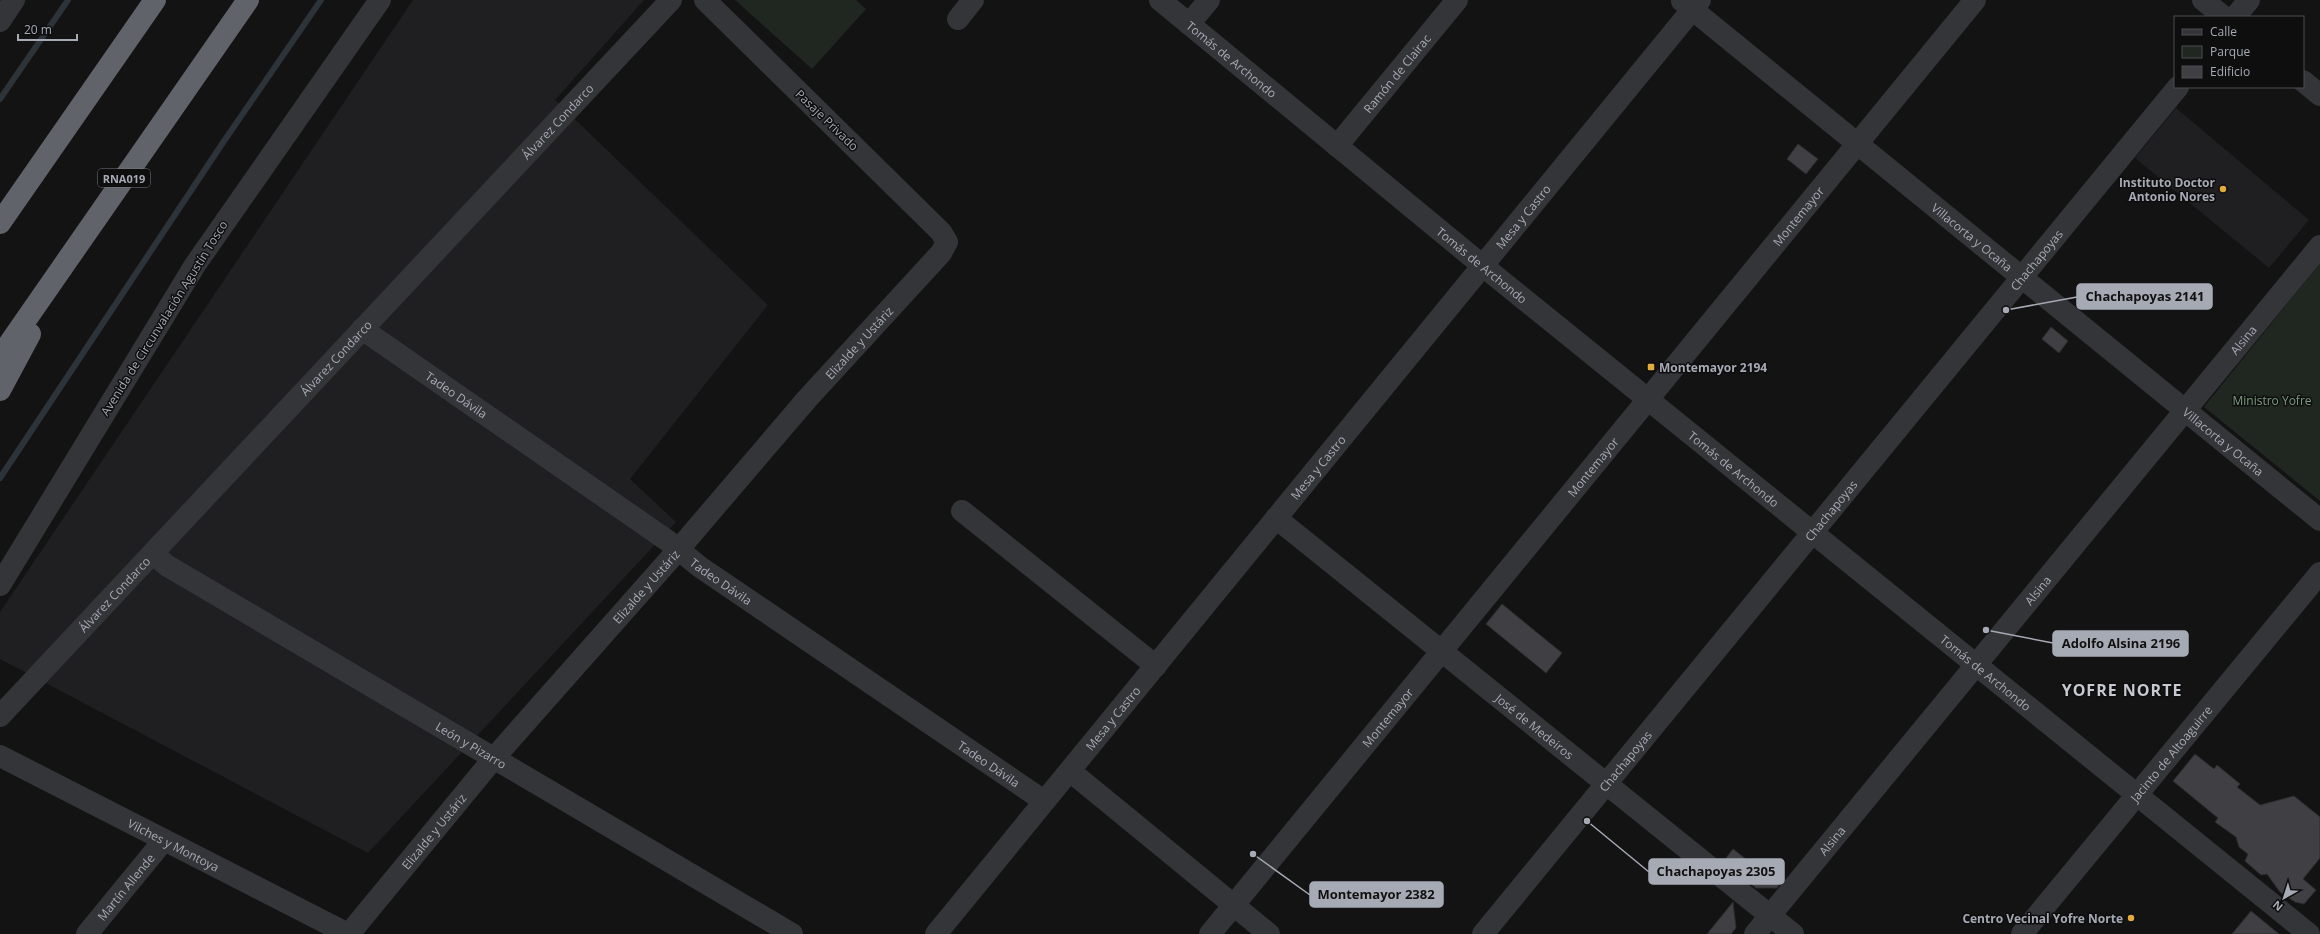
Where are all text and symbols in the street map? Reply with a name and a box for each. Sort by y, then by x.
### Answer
scale bar [18,16,77,42]
legend [2174,16,2304,88]
street label: Tomás de Archondo [1183,17,1281,101]
text: 20 m [24,21,52,38]
text: Calle [2210,23,2237,40]
street label: Ramón de Clairac [1359,30,1434,117]
text: Parque [2210,43,2250,60]
text: Edificio [2210,63,2250,80]
street label: Álvarez Condarco [518,80,597,163]
street label: Pasaje Privado [792,86,862,154]
road number: RNA019 [98,169,150,187]
place label: Instituto Doctor Antonio Nores [2119,174,2216,205]
street label: Mesa y Castro [1491,181,1554,252]
street label: Montemayor [1769,183,1828,249]
marker: Instituto Doctor Antonio Nores [2218,184,2228,194]
street label: Villacorta y Ocaña [1928,199,2016,275]
street label: Avenida de Circunvalación Agustín Tosco [97,217,231,419]
street label: Tomás de Archondo [1433,223,1531,307]
street label: Chachapoyas [2006,226,2066,294]
callout: Chachapoyas 2141 [2077,284,2212,309]
text: Chachapoyas 2141 [2086,287,2204,305]
street label: Elizalde y Ustáriz [821,302,897,383]
street label: Álvarez Condarco [296,316,375,399]
street label: Alsina [2226,321,2260,358]
place label: Montemayor 2194 [1659,359,1767,376]
marker: Montemayor 2194 [1646,362,1656,372]
street label: Tadeo Dávila [422,367,491,422]
park label: Ministro Yofre [2232,392,2312,409]
street label: Villacorta y Ocaña [2179,403,2268,480]
street label: Tomás de Archondo [1685,427,1783,511]
street label: Mesa y Castro [1286,431,1349,503]
street label: Montemayor [1563,433,1622,500]
street label: Chachapoyas [1800,476,1861,544]
street label: Elizalde y Ustáriz [608,546,683,627]
street label: Álvarez Condarco [75,553,154,636]
street label: Tadeo Dávila [687,554,756,609]
street label: Alsina [2020,572,2055,608]
street label: Tomás de Archondo [1937,631,2035,715]
callout: Adolfo Alsina 2196 [2053,631,2188,656]
text: Adolfo Alsina 2196 [2062,634,2181,652]
district label: YOFRE NORTE [2062,679,2182,701]
street label: Mesa y Castro [1081,682,1144,754]
street label: Montemayor [1358,684,1417,751]
street label: José de Medeiros [1491,689,1578,763]
street label: Jacinto de Altoaguirre [2126,702,2216,806]
street label: León y Pizarro [433,717,510,772]
street label: Chachapoyas [1595,726,1655,795]
street label: Tadeo Dávila [955,736,1023,791]
street label: Elizalde y Ustáriz [397,790,470,873]
street label: Vilches y Montoya [125,814,222,875]
street label: Alsina [1815,822,1849,859]
street label: Martín Allende [93,850,158,924]
callout: Chachapoyas 2305 [1649,859,1784,884]
text: Chachapoyas 2305 [1657,862,1775,880]
north arrow [2264,878,2304,918]
callout: Montemayor 2382 [1310,882,1443,907]
text: Montemayor 2382 [1317,885,1435,903]
text: N [2269,898,2286,915]
place label: Centro Vecinal Yofre Norte [1962,910,2123,927]
marker: Centro Vecinal Yofre Norte [2126,913,2136,923]

